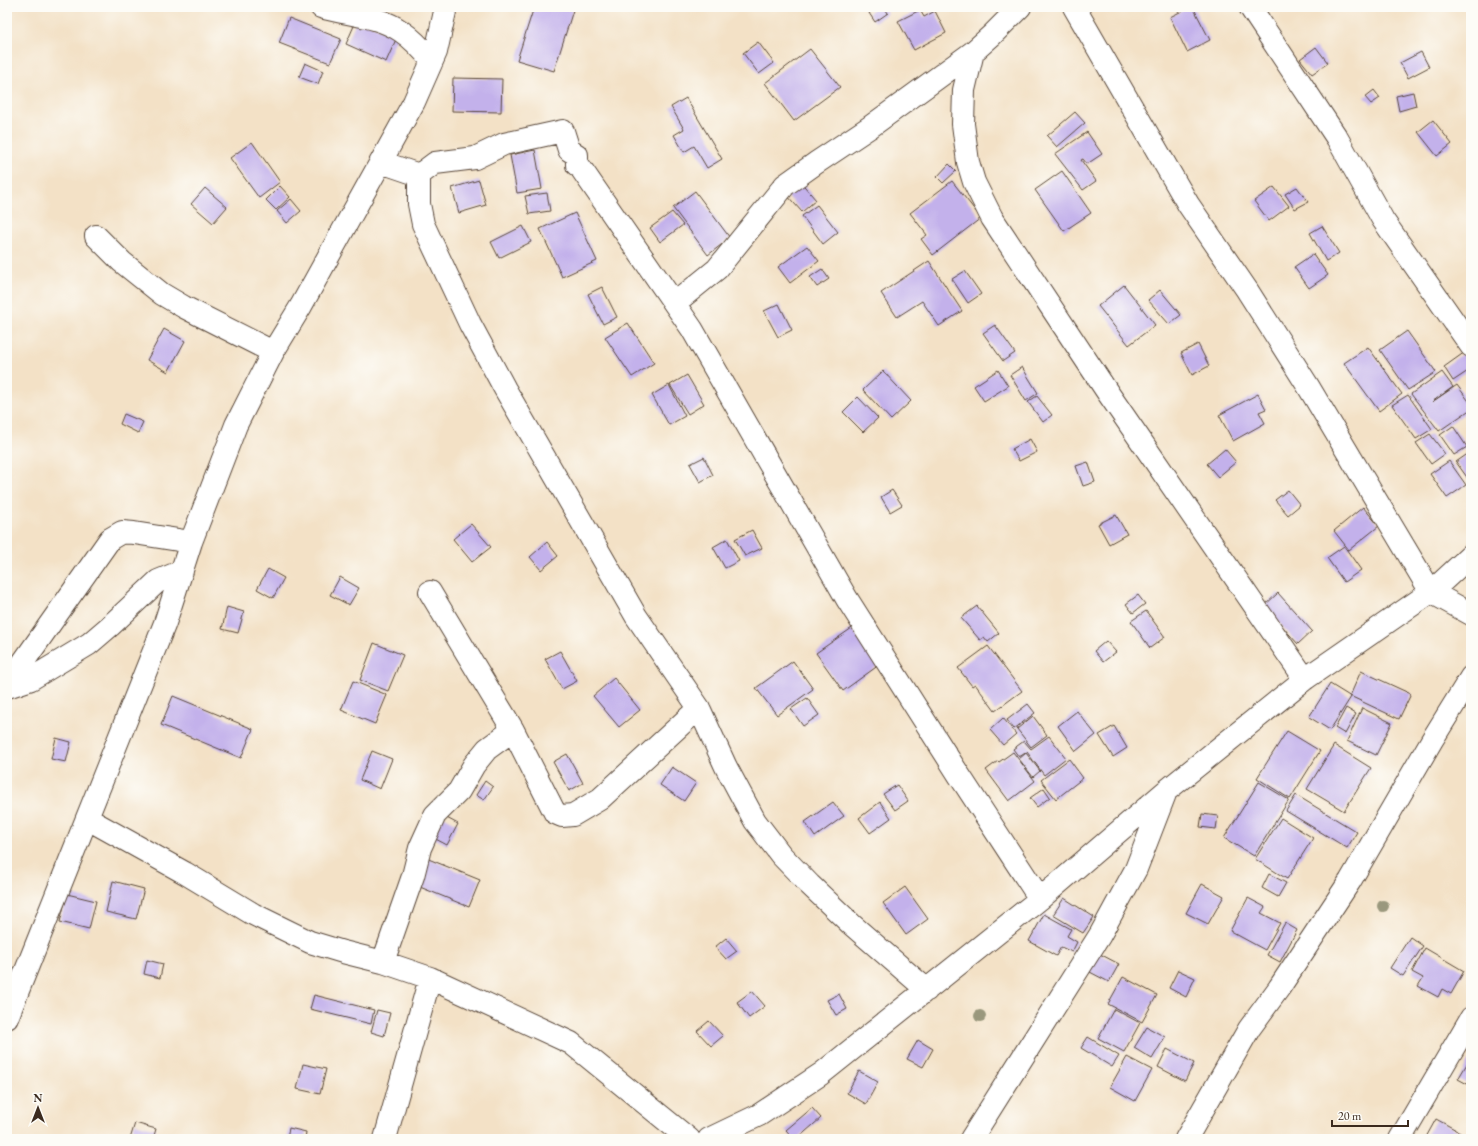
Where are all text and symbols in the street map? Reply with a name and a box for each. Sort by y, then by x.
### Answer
north arrow [18,1088,58,1128]
text: N [34,1091,43,1105]
scale bar [1332,1102,1408,1128]
text: 20 m [1338,1108,1362,1124]

